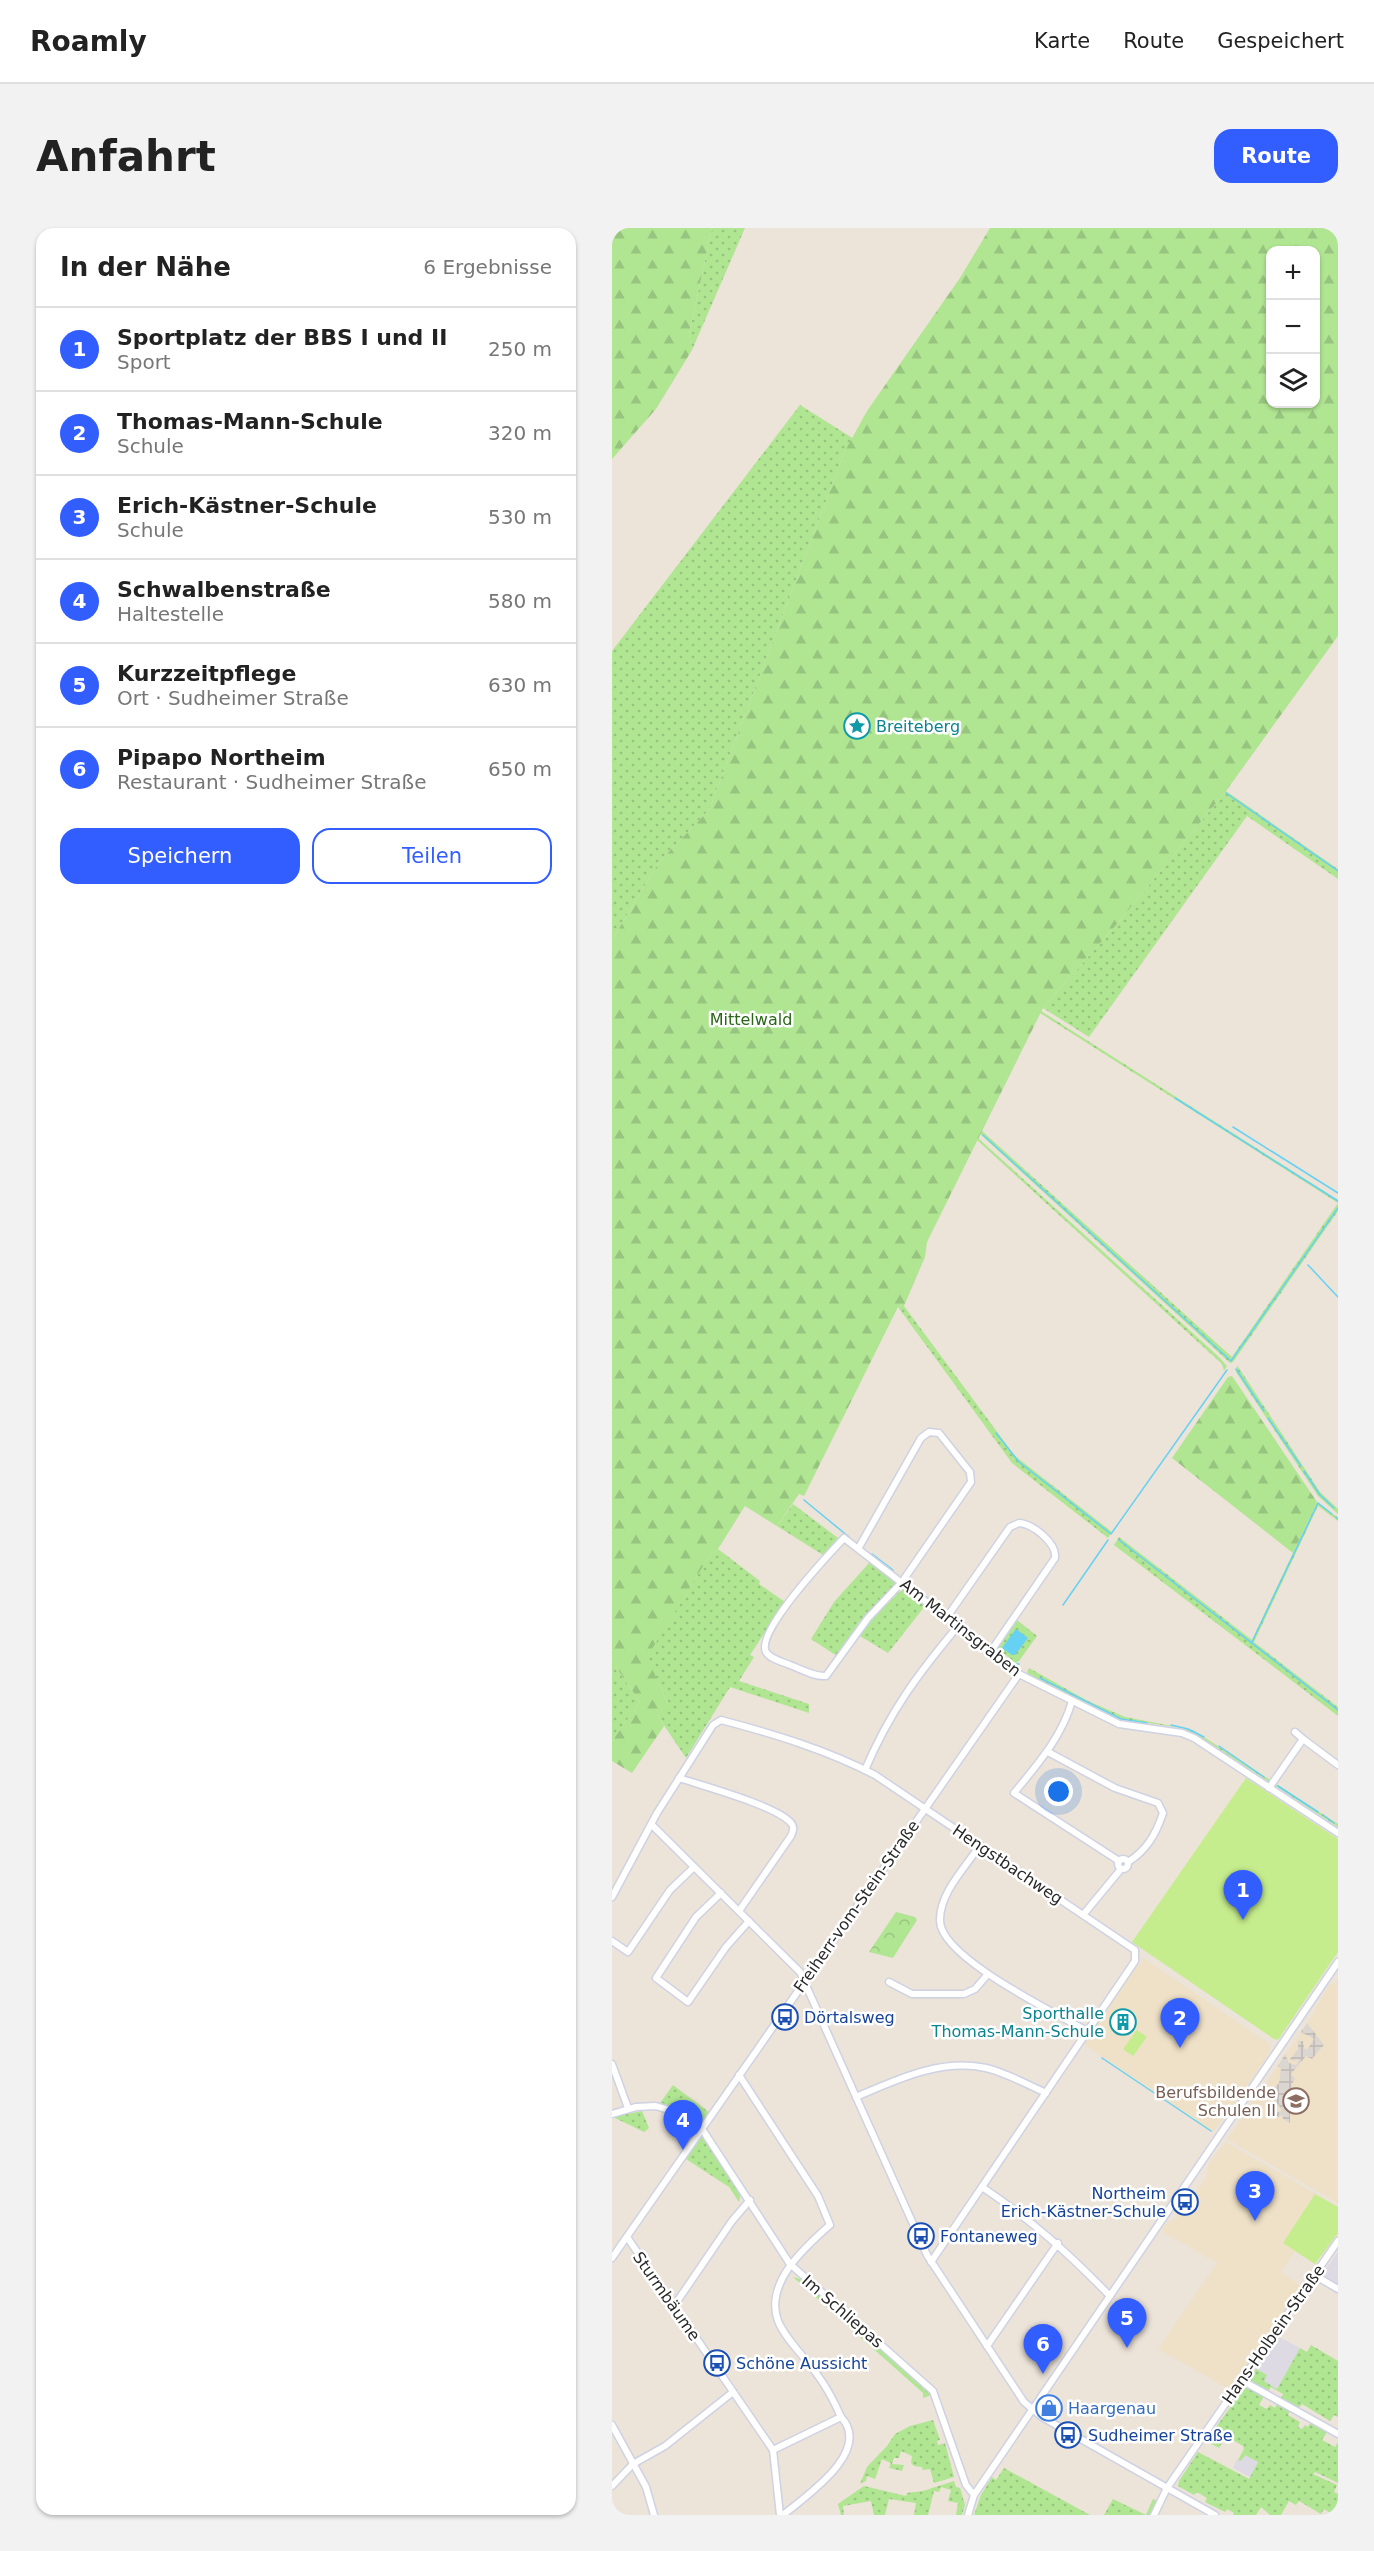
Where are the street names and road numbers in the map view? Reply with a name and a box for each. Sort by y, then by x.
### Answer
street label: Am Martinsgraben [897,1574,1025,1680]
street label: Freiherr-vom-Stein-Straße [790,1817,923,1996]
street label: Hengstbachweg [949,1821,1066,1908]
street label: Sturmbäume [629,2248,704,2344]
street label: Hans-Holbein-Straße [1218,2261,1329,2408]
street label: Im Schliepas [798,2271,887,2352]

